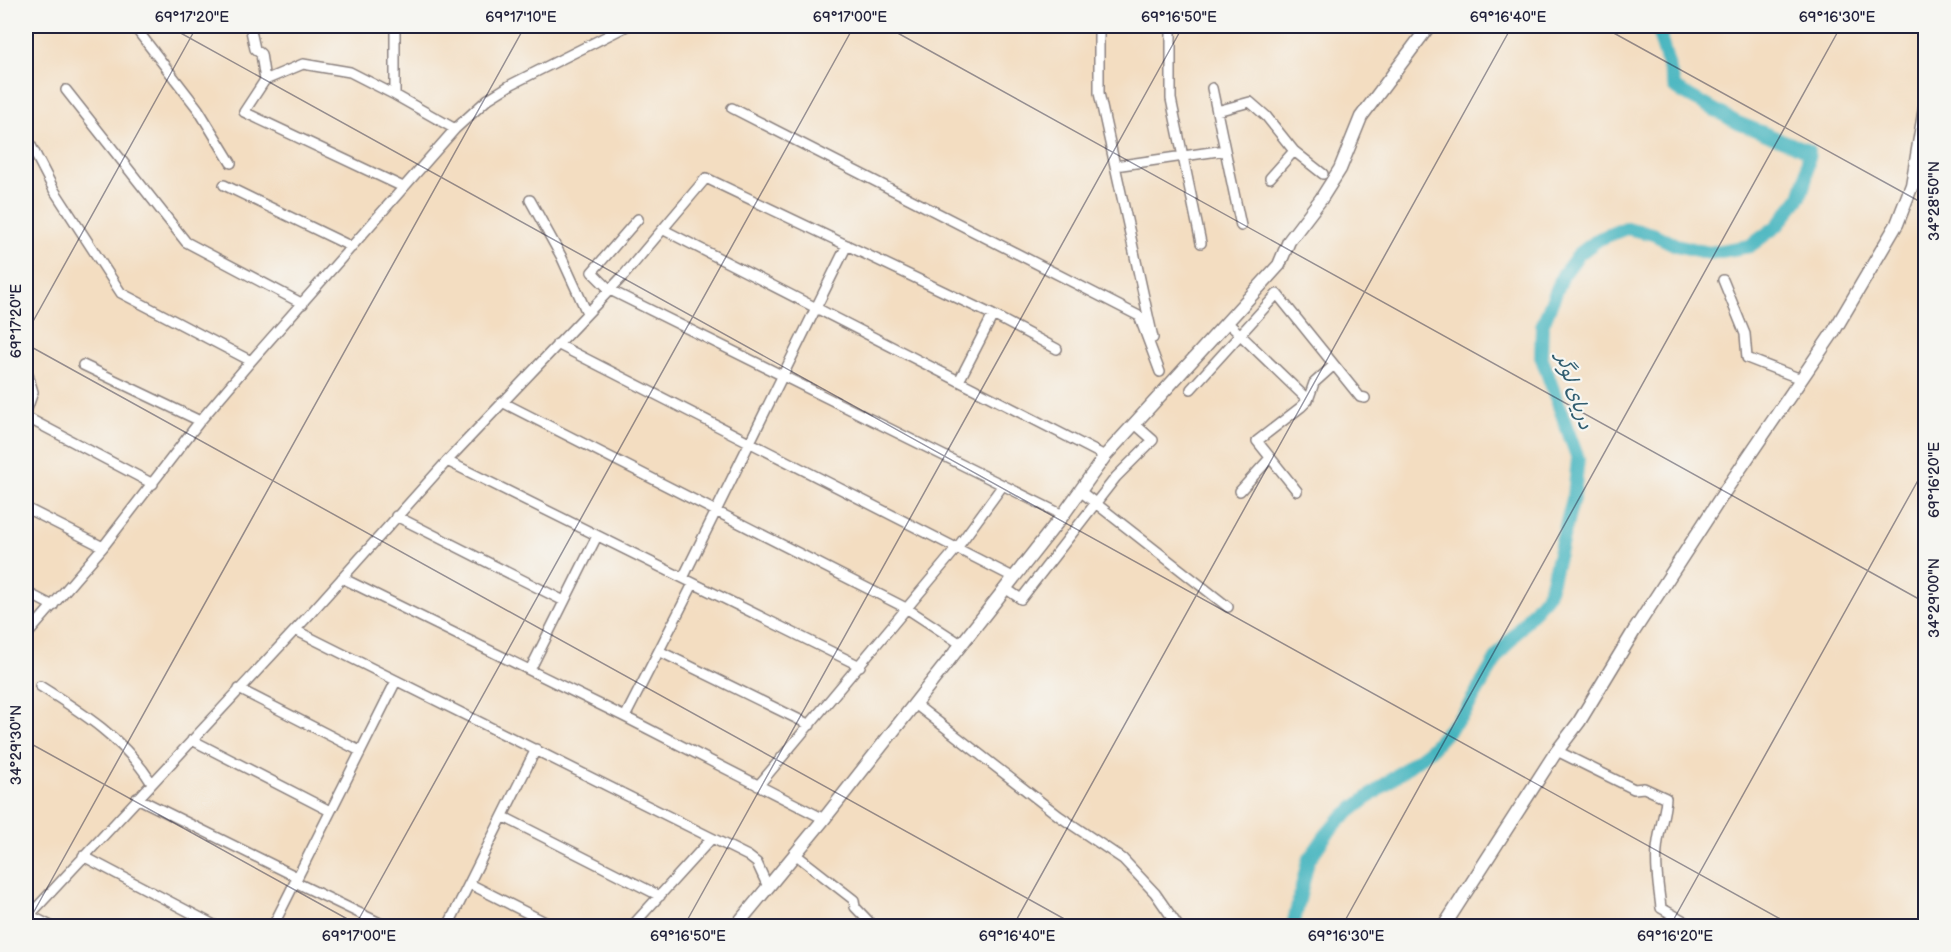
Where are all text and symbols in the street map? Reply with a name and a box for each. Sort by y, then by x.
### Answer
text: 69°17'20"E [155,8,229,27]
text: 69°17'10"E [485,8,557,27]
text: 69°17'00"E [813,8,887,27]
text: 69°16'50"E [1141,8,1217,27]
text: 69°16'40"E [1470,8,1546,27]
text: 69°16'30"E [1799,8,1875,27]
text: 34°28'50"N [1925,161,1944,241]
text: 69°17'20"E [7,284,26,358]
water label: دریای لوگر [1550,347,1599,433]
text: 69°16'20"E [1925,442,1944,518]
text: 34°29'00"N [1925,558,1944,638]
text: 34°29'30"N [7,705,26,785]
text: 69°17'00"E [322,927,396,946]
text: 69°16'50"E [650,927,726,946]
text: 69°16'40"E [979,927,1055,946]
text: 69°16'30"E [1308,927,1384,946]
text: 69°16'20"E [1637,927,1713,946]

